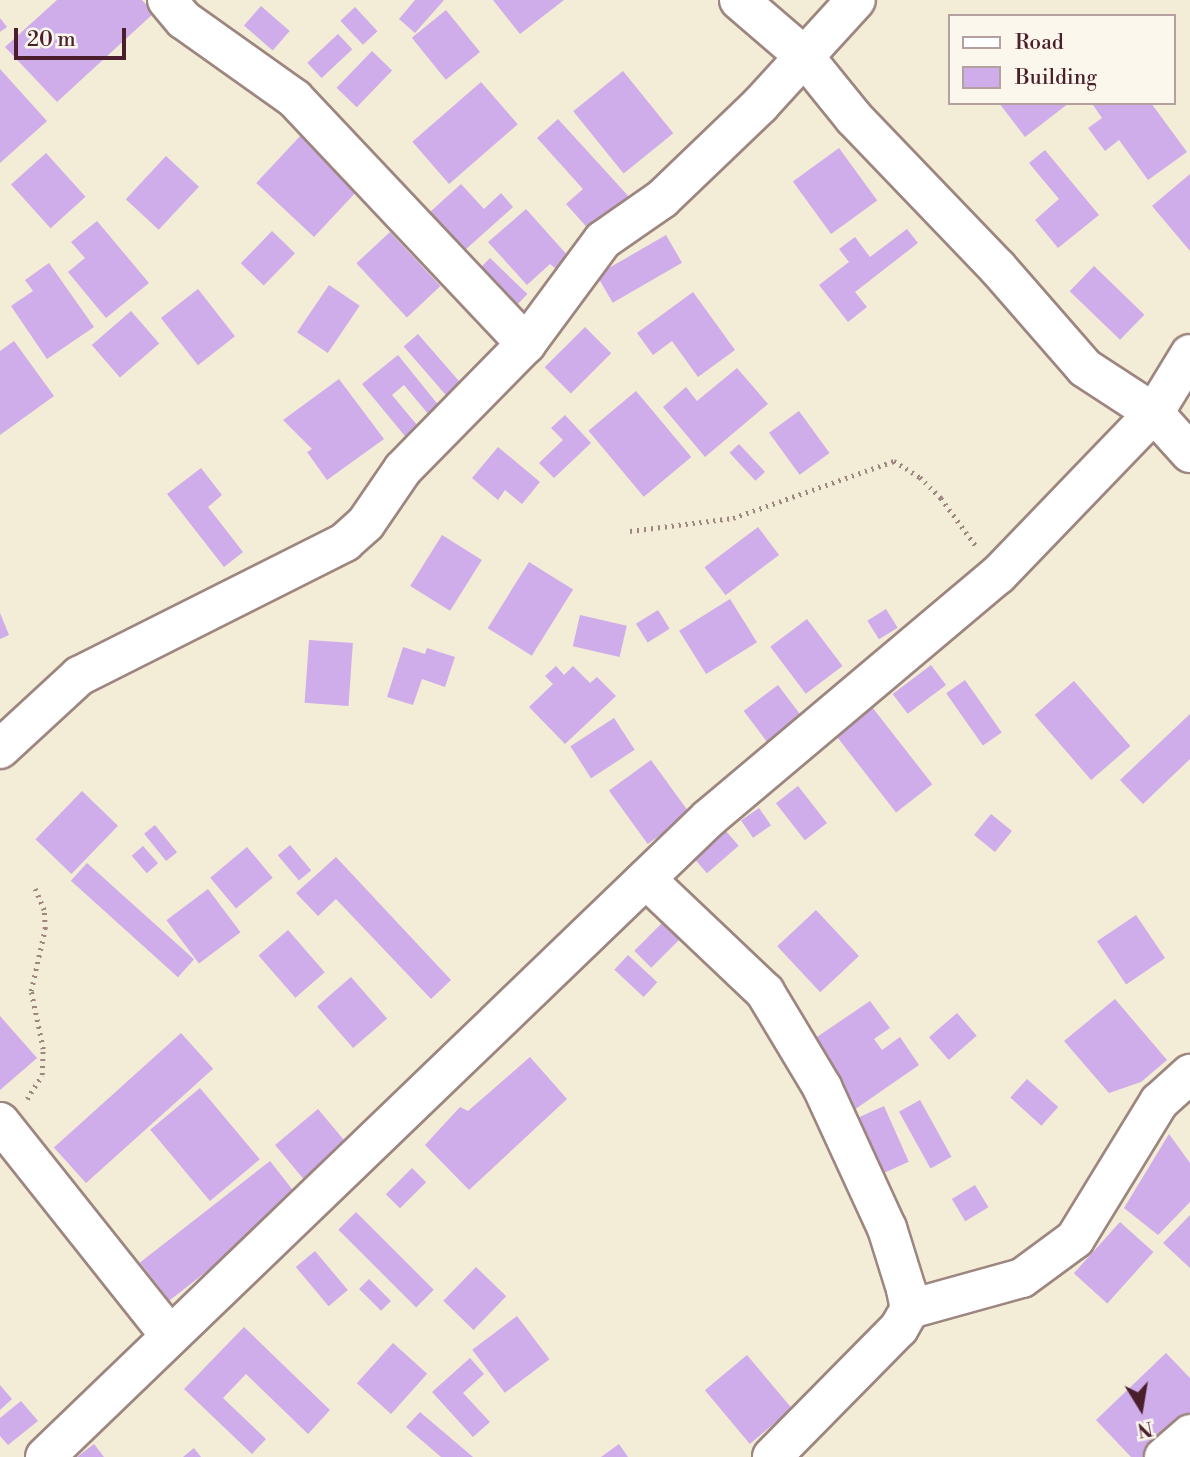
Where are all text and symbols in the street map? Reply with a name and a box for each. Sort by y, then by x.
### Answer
scale bar [18,14,130,58]
legend [948,14,1176,105]
text: 20 m [27,27,76,53]
text: Road [1015,30,1064,56]
text: Building [1015,65,1097,91]
north arrow [1106,1373,1176,1443]
text: N [1135,1415,1155,1442]

